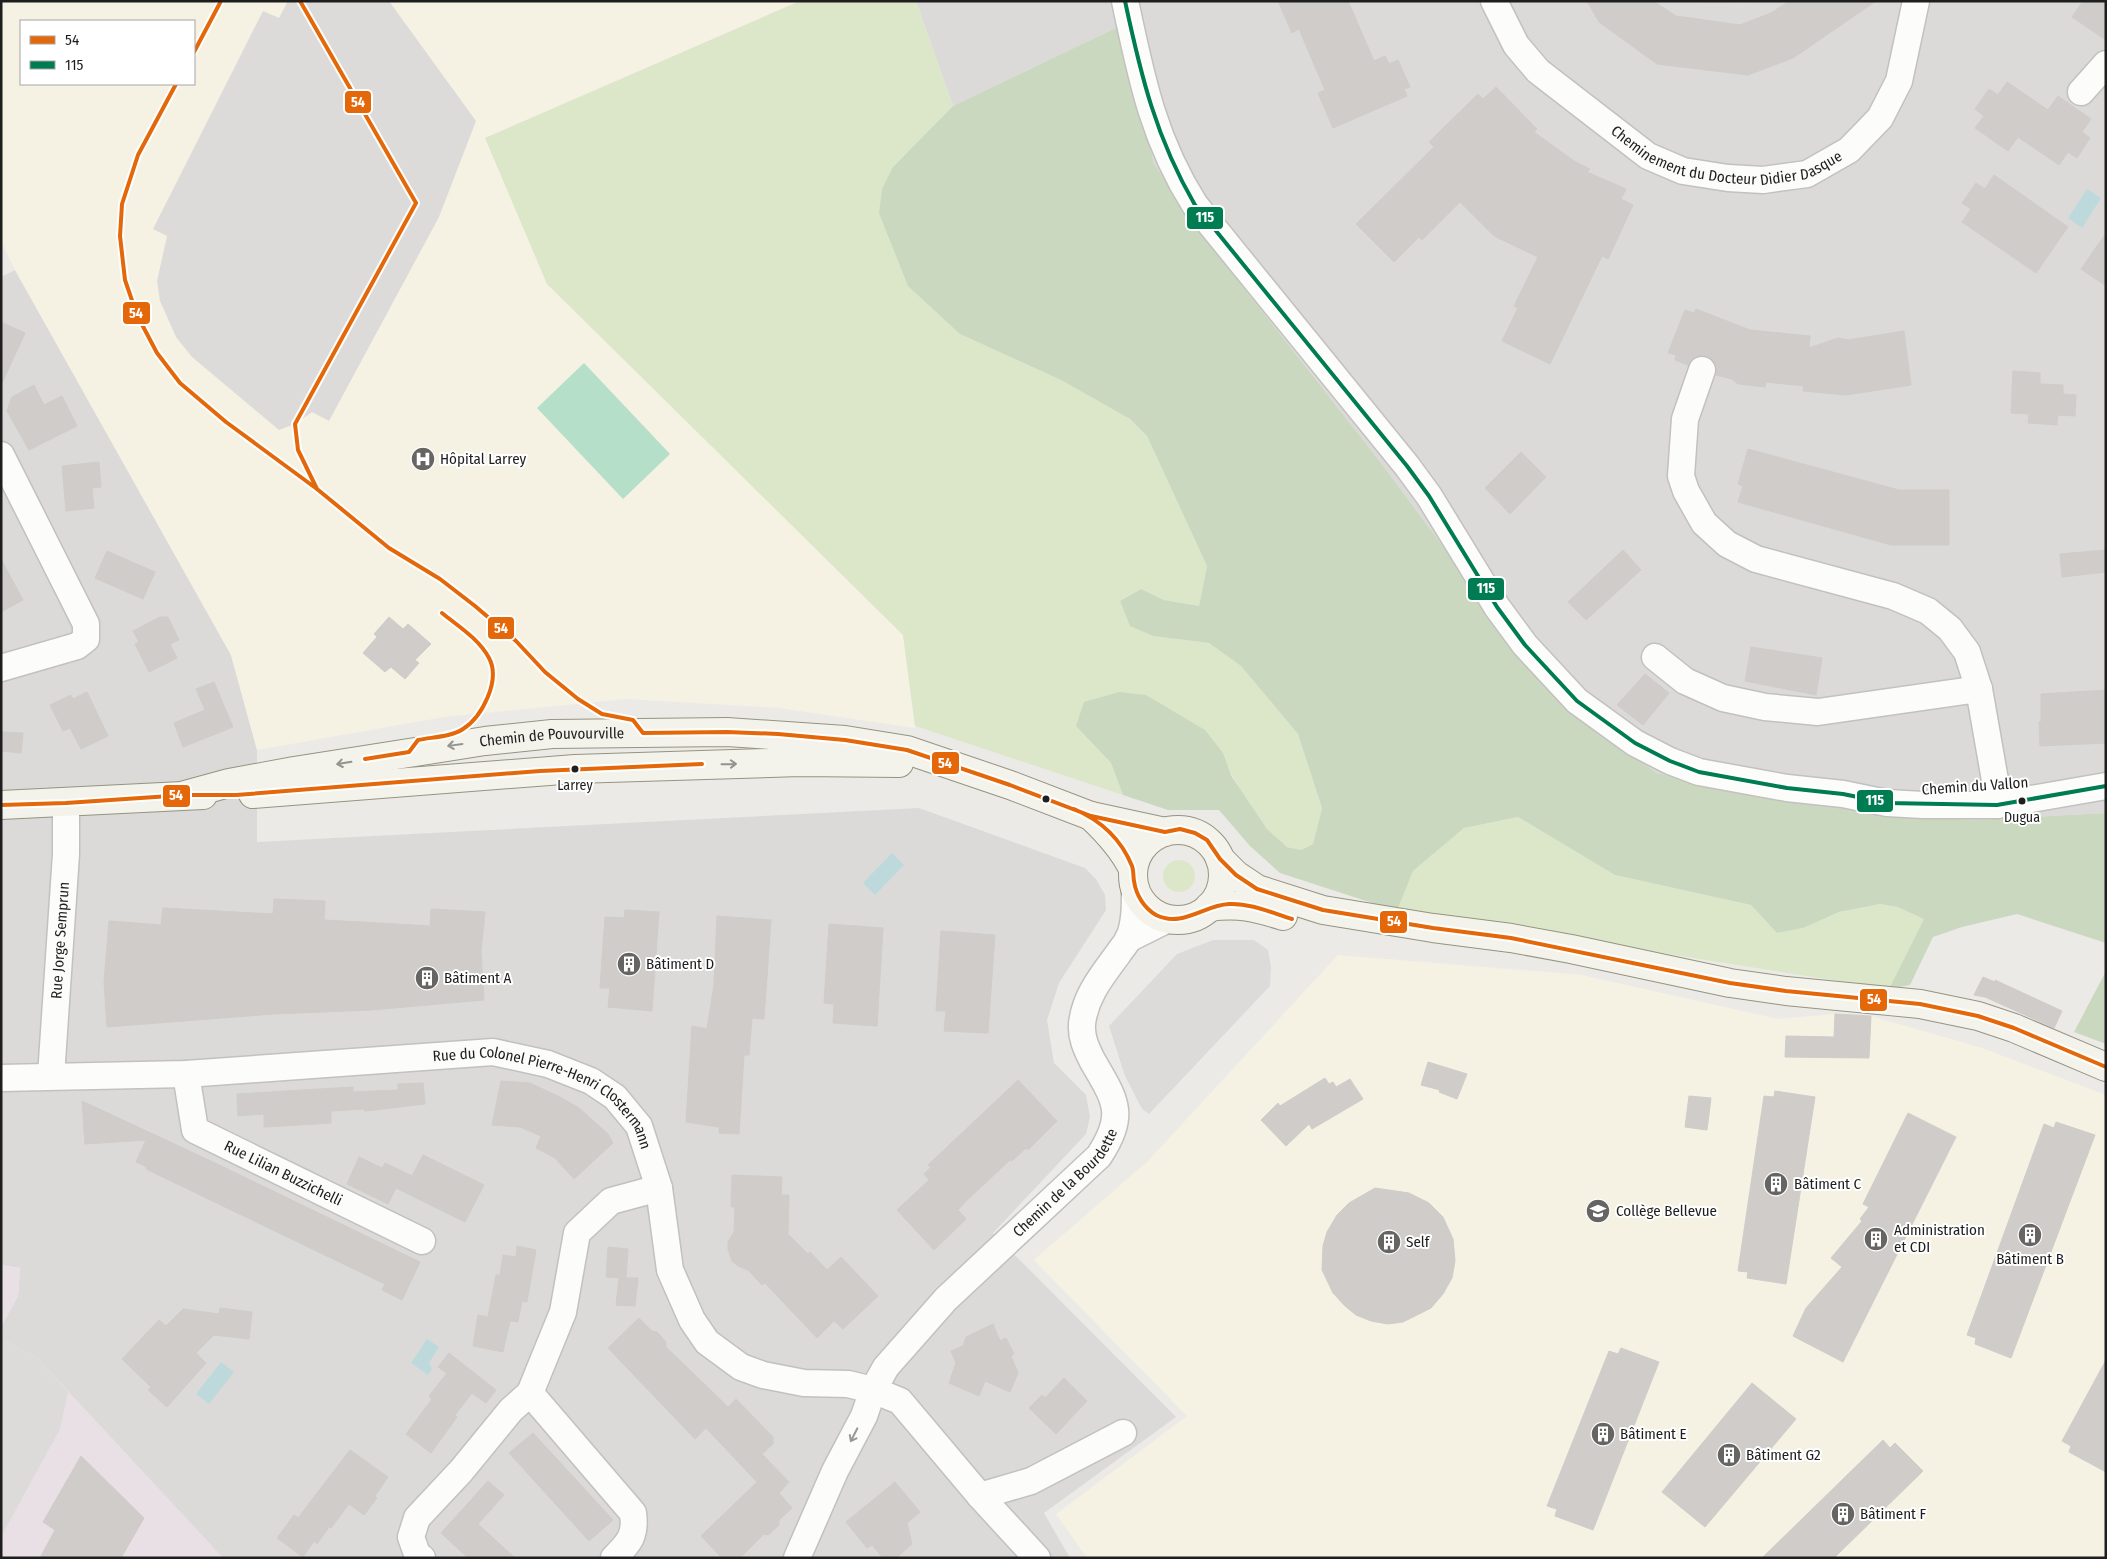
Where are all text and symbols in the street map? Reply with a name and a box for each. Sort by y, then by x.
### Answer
legend [20,20,195,85]
text: 54 [65,31,79,49]
text: 115 [65,56,83,74]
line badge: 54 [344,90,372,114]
text: 54 [351,94,365,111]
street label: Cheminement du Docteur Didier Dasque [1607,122,1845,189]
line badge: 115 [1186,206,1224,230]
text: 115 [1196,209,1214,226]
line badge: 54 [122,301,151,325]
text: 54 [129,305,143,322]
hospital icon: Hôpital Larrey [410,446,436,472]
place label: Hôpital Larrey [440,450,527,468]
line badge: 115 [1467,577,1505,601]
text: 115 [1477,580,1495,597]
line badge: 54 [487,616,515,640]
text: 54 [494,620,508,637]
street label: Chemin de Pouvourville [478,724,624,751]
one-way arrow [447,741,463,751]
line badge: 54 [931,751,960,775]
text: 54 [938,755,952,772]
one-way arrow [336,758,352,768]
one-way arrow [720,759,737,769]
marker: Larrey [570,764,580,774]
street label: Chemin du Vallon [1921,773,2029,799]
place label: Larrey [557,777,593,794]
line badge: 54 [162,784,191,808]
text: 54 [169,787,183,804]
line badge: 115 [1856,789,1894,813]
text: 115 [1866,792,1884,809]
unlabelled marker [1041,794,1051,804]
marker: Dugua [2017,796,2027,806]
place label: Dugua [2004,809,2040,826]
street label: Rue Jorge Semprun [47,881,73,999]
line badge: 54 [1379,910,1408,934]
text: 54 [1387,913,1401,930]
building icon: Bâtiment D [616,951,642,977]
place label: Bâtiment D [646,955,714,973]
building icon: Bâtiment A [414,965,440,991]
place label: Bâtiment A [444,969,512,987]
line badge: 54 [1859,988,1888,1012]
text: 54 [1867,991,1881,1008]
street label: Rue du Colonel Pierre-Henri Clostermann [432,1043,655,1151]
street label: Chemin de la Bourdette [1009,1126,1121,1241]
street label: Rue Lilian Buzzichelli [221,1137,345,1210]
building icon: Bâtiment C [1763,1171,1789,1197]
place label: Bâtiment C [1794,1175,1862,1193]
school or university icon: Collège Bellevue [1585,1198,1611,1224]
place label: Collège Bellevue [1616,1202,1717,1220]
place label: Administration et CDI [1894,1221,1985,1256]
building icon: Bâtiment B [2017,1222,2043,1248]
building icon: Administration et CDI [1863,1226,1889,1252]
building icon: Self [1376,1229,1402,1255]
place label: Self [1406,1233,1431,1251]
place label: Bâtiment B [1996,1250,2064,1268]
building icon: Bâtiment E [1590,1421,1616,1447]
place label: Bâtiment E [1620,1425,1687,1443]
one-way arrow [849,1427,858,1442]
building icon: Bâtiment G2 [1716,1442,1742,1468]
place label: Bâtiment G2 [1746,1446,1821,1464]
building icon: Bâtiment F [1830,1501,1856,1527]
place label: Bâtiment F [1860,1505,1927,1523]

